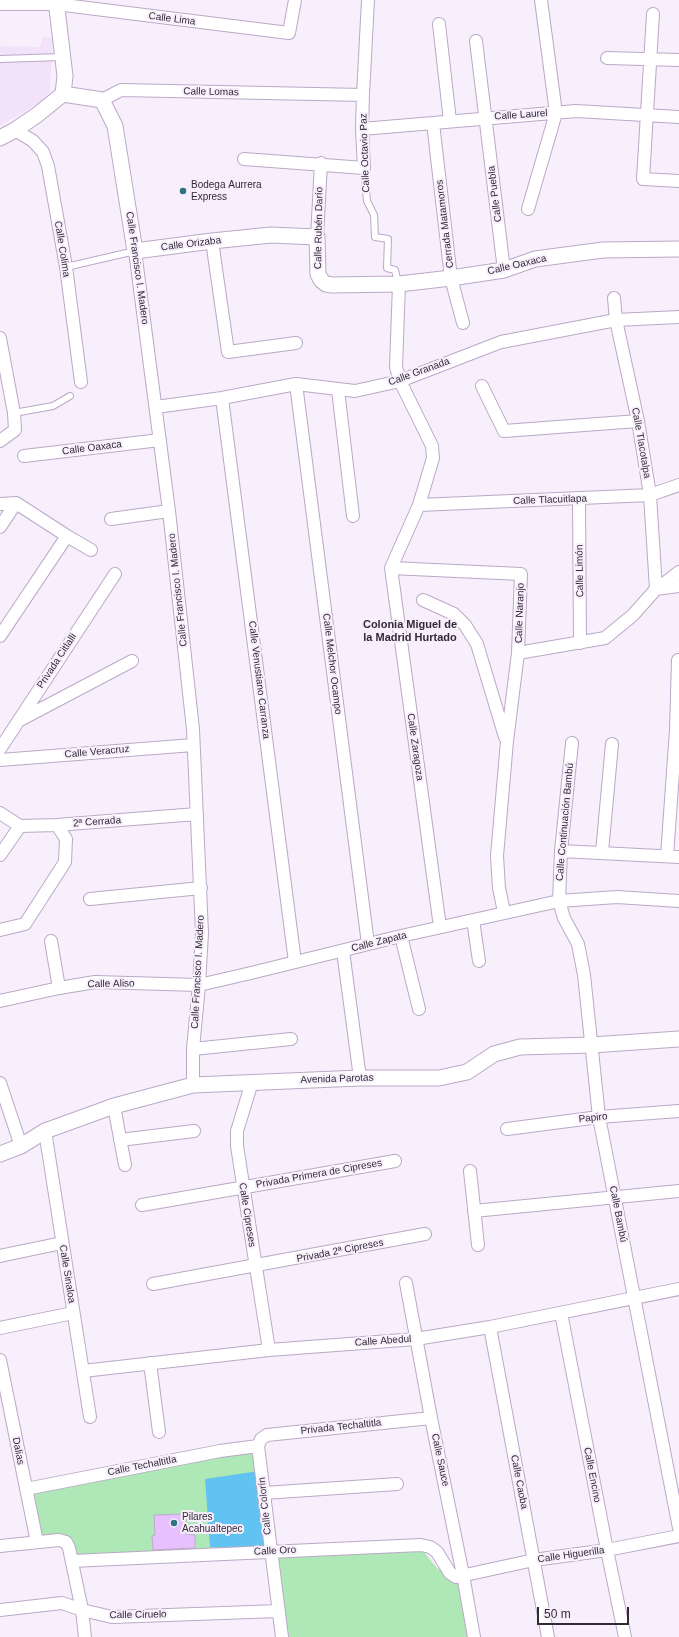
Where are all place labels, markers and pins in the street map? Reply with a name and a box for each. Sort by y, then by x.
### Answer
place label: Bodega Aurrera Express [191,179,262,202]
marker: Bodega Aurrera Express [178,186,188,196]
place label: Pilares Acahualtepec [182,1511,243,1534]
marker: Pilares Acahualtepec [169,1518,179,1528]

